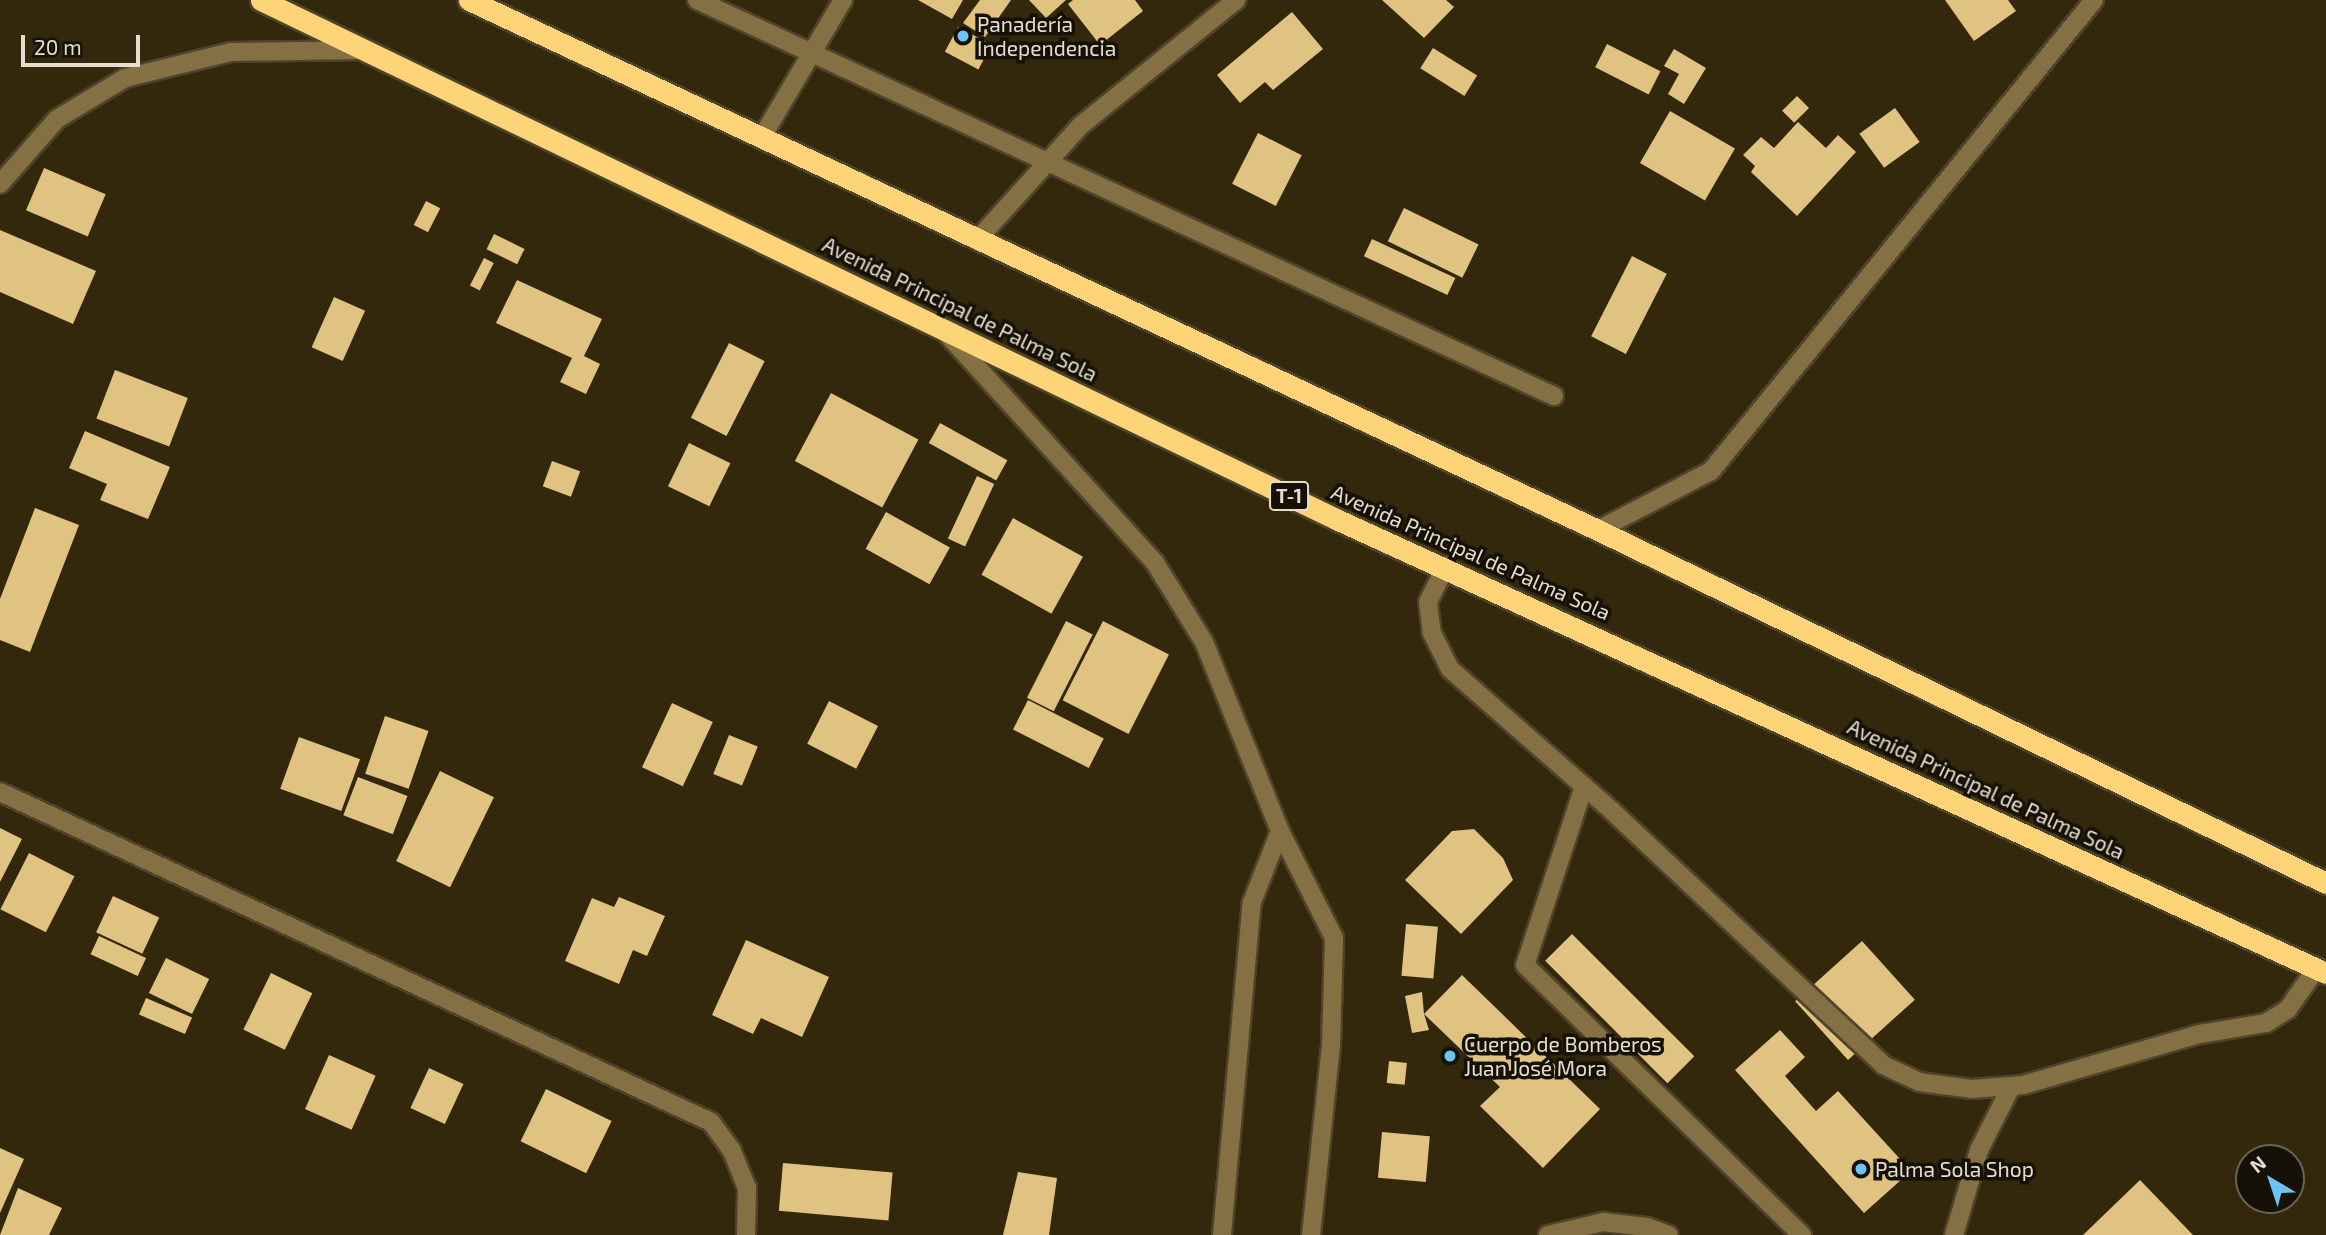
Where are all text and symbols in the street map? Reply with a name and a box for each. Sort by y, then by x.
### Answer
place label: Panadería Independencia [977,11,1116,61]
scale bar [24,21,144,65]
marker: Panadería Independencia [955,28,971,44]
text: 20 m [34,34,82,59]
street label: Avenida Principal de Palma Sola [818,231,1102,387]
street label: Avenida Principal de Palma Sola [1327,479,1615,625]
road number: T-1 [1268,481,1310,512]
street label: Avenida Principal de Palma Sola [1843,714,2129,864]
place label: Cuerpo de Bomberos Juan José Mora [1464,1031,1662,1081]
marker: Cuerpo de Bomberos Juan José Mora [1442,1048,1458,1064]
north arrow [2235,1144,2305,1214]
text: N [2245,1151,2270,1177]
place label: Palma Sola Shop [1875,1156,2034,1182]
marker: Palma Sola Shop [1853,1161,1869,1177]

